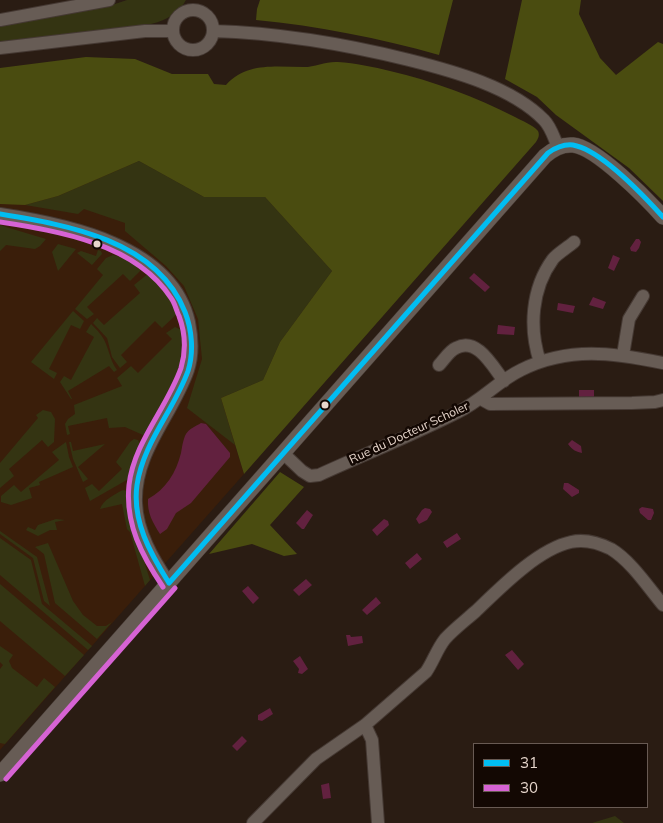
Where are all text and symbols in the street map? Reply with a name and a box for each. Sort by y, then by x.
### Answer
unlabelled marker [92,239,102,249]
street label: Rue du Docteur Scholer [347,399,471,467]
unlabelled marker [320,400,330,410]
legend [473,743,648,808]
text: 31 [520,753,538,772]
text: 30 [520,778,538,797]

